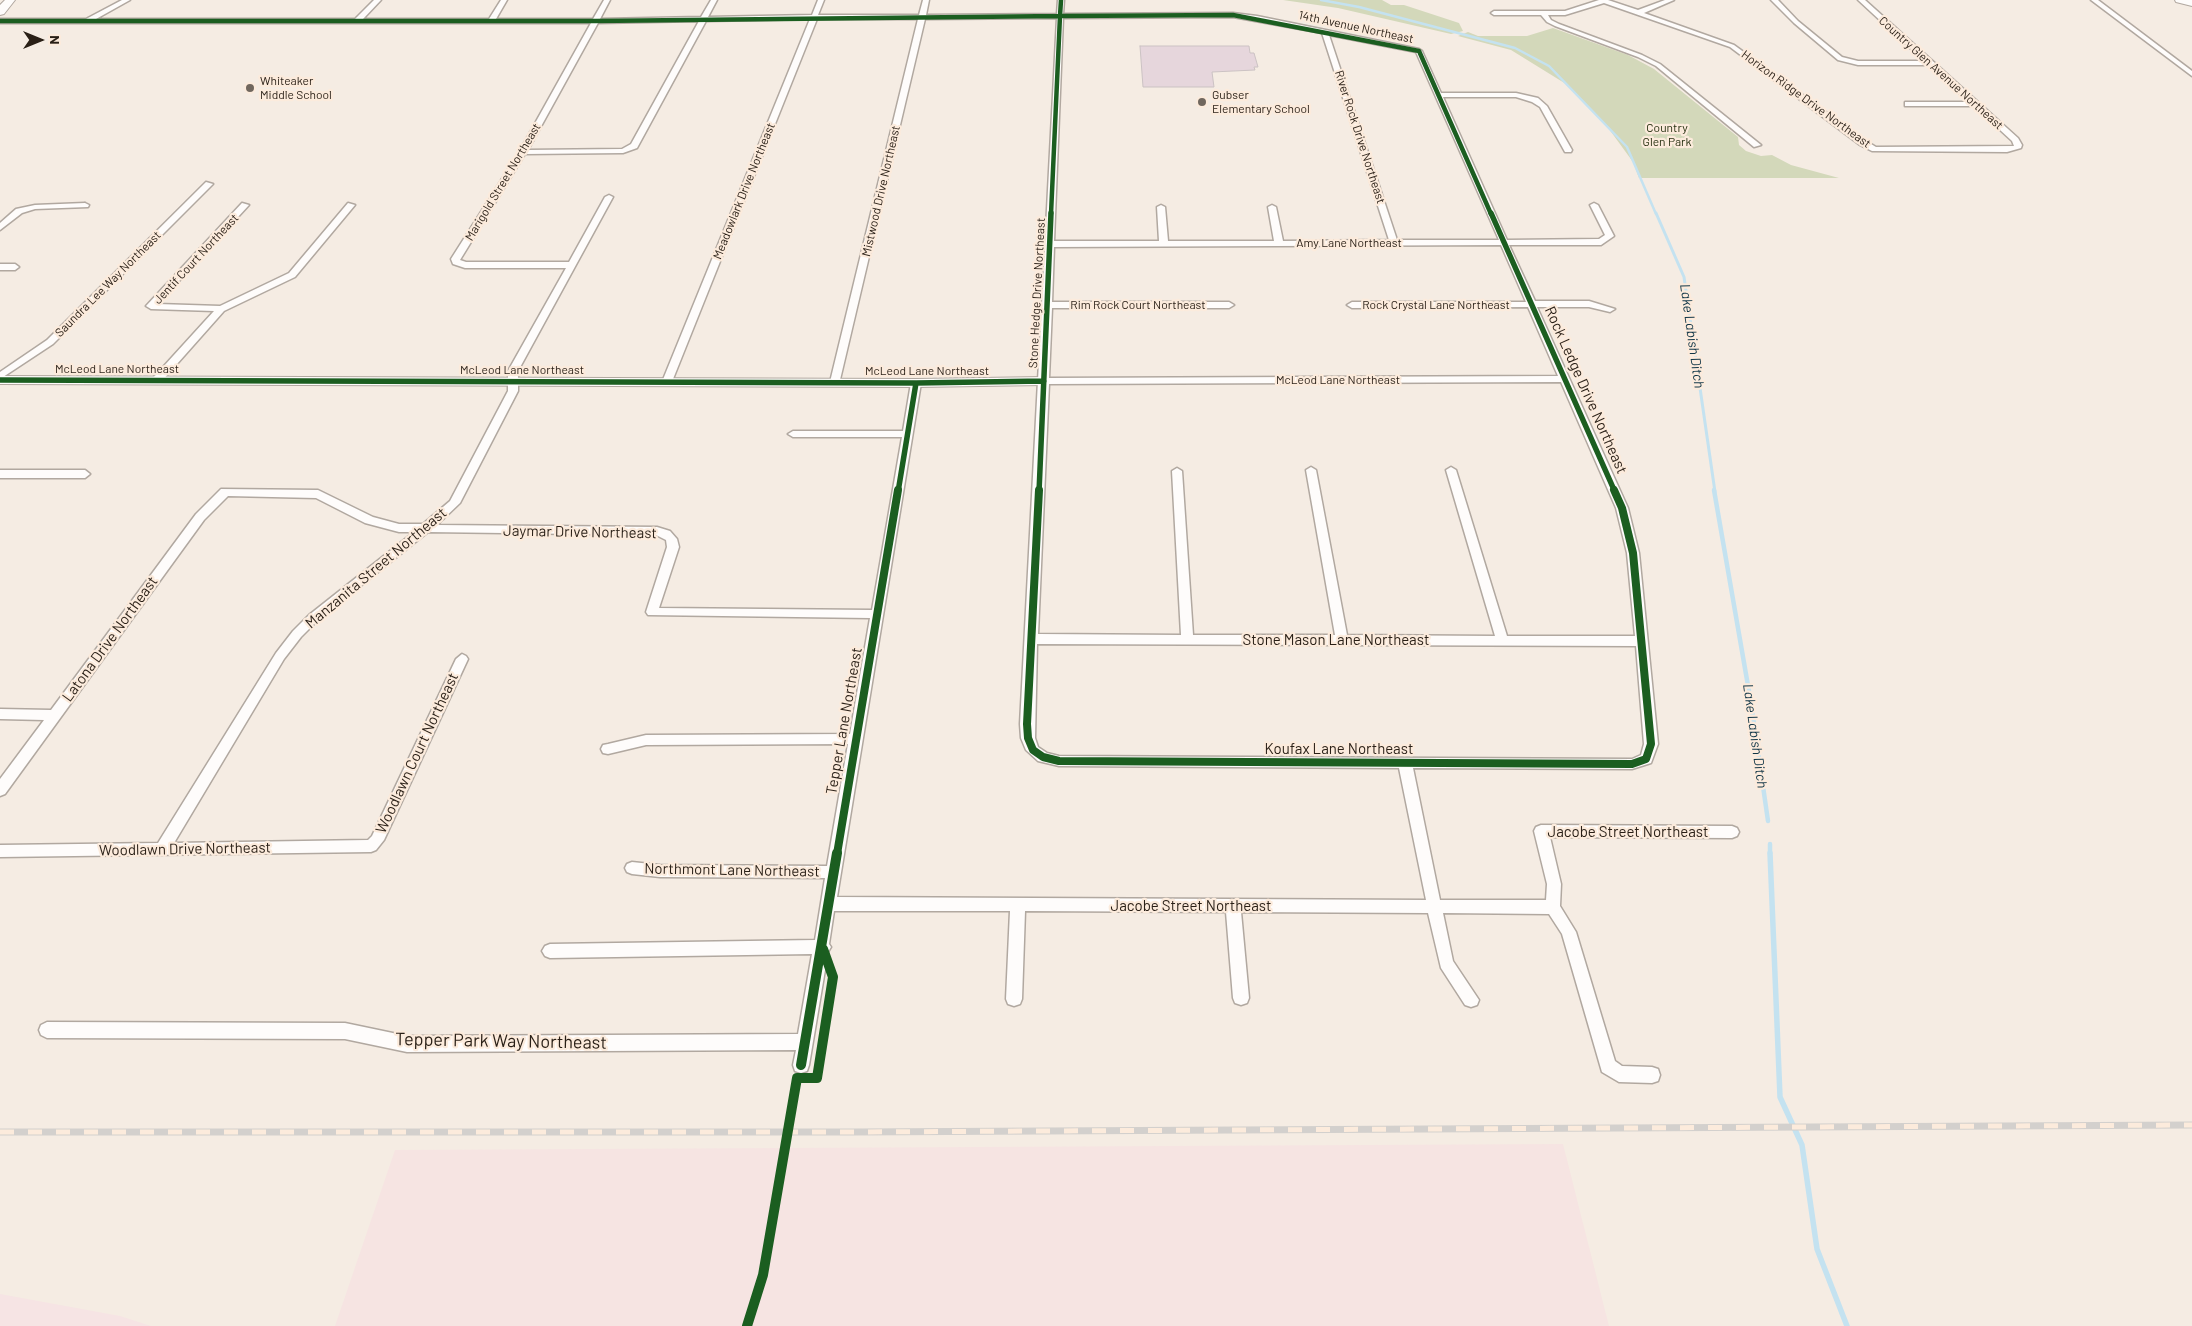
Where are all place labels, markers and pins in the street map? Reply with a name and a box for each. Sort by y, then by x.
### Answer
place label: Whiteaker Middle School [260,74,332,102]
marker: Whiteaker Middle School [244,82,256,94]
place label: Gubser Elementary School [1212,88,1310,116]
marker: Gubser Elementary School [1196,96,1208,108]

